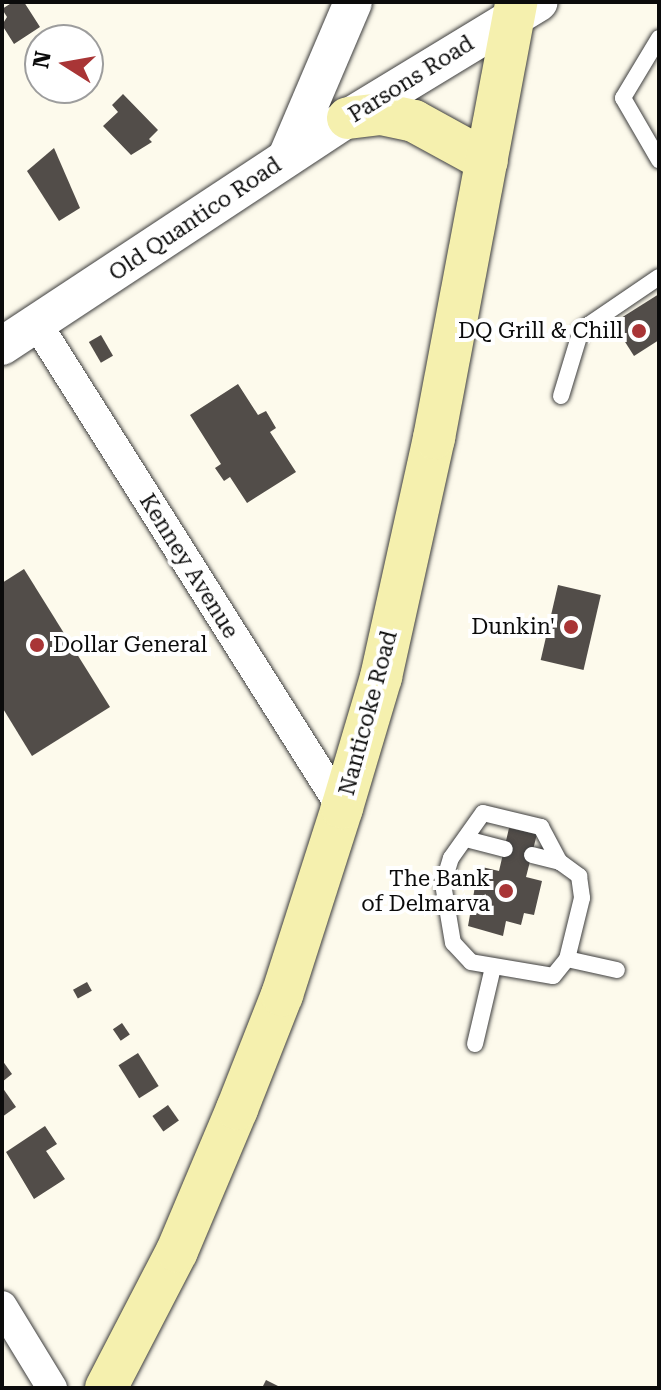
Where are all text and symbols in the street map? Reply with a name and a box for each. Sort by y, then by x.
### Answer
north arrow [24,24,104,104]
street label: Parsons Road [344,30,478,128]
text: N [28,49,56,70]
street label: Old Quantico Road [104,152,286,286]
place label: DQ Grill & Chill [458,318,623,344]
marker: DQ Grill & Chill [630,322,648,340]
street label: Kenney Avenue [134,489,244,643]
place label: Dunkin' [471,614,555,640]
marker: Dunkin' [562,618,580,636]
street label: Nanticoke Road [333,628,403,798]
place label: Dollar General [53,632,207,658]
marker: Dollar General [28,636,46,654]
place label: The Bank of Delmarva [361,865,490,916]
marker: The Bank of Delmarva [497,882,515,900]

